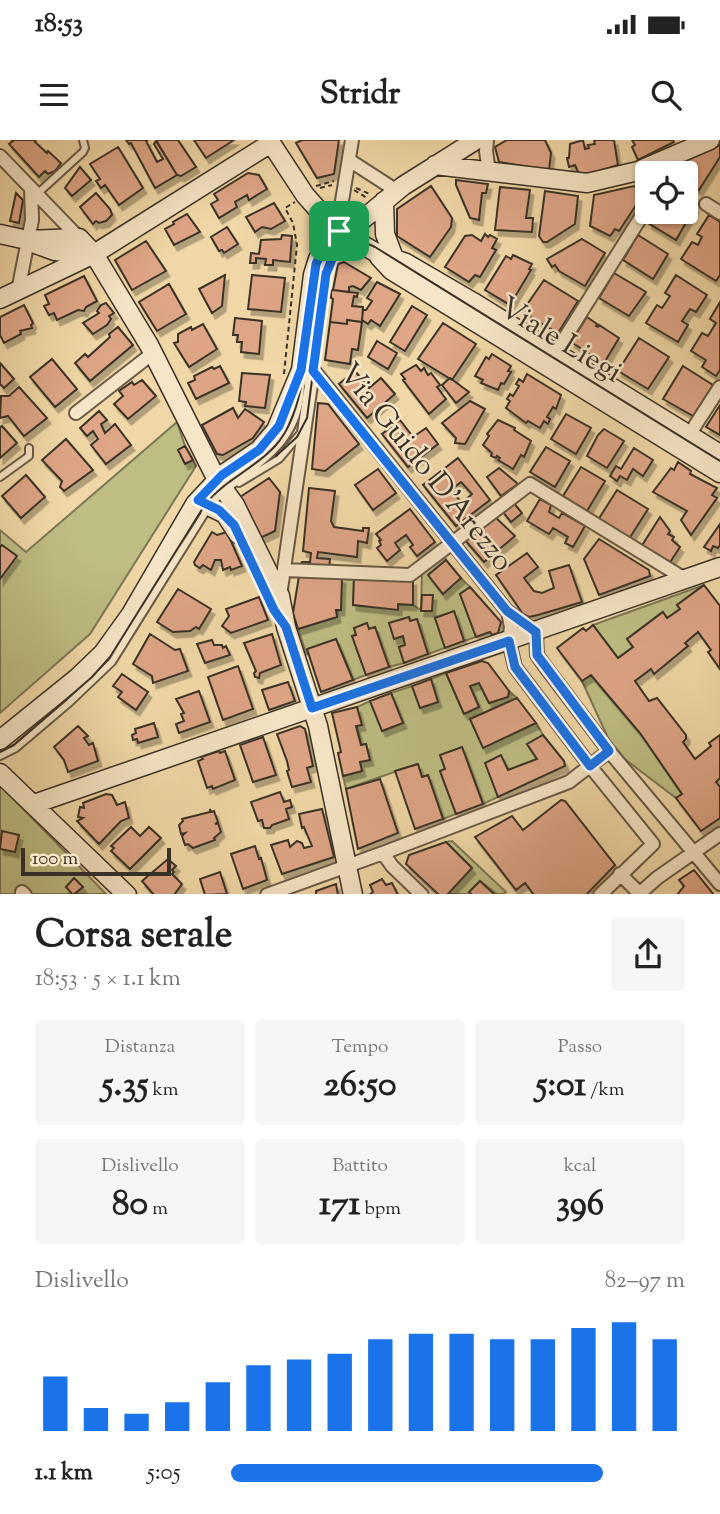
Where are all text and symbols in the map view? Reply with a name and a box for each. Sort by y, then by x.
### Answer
text: 18:53 [35,6,83,43]
text: Stridr [320,72,400,118]
icon: menu [35,76,73,114]
icon: search [647,76,685,114]
map controls [635,161,698,224]
button: locate [635,161,698,224]
pin [309,201,369,261]
icon: arrive [320,212,358,250]
street label: Viale Liegi [490,287,630,395]
street label: Via Guido D'Arezzo [327,355,523,581]
scale bar [21,846,172,877]
text: 100 m [32,846,78,873]
text: Corsa serale [35,910,233,964]
button: share [611,917,685,991]
text: 18:53 · 5 × 1.1 km [35,963,181,996]
text: Distanza [105,1034,175,1061]
text: Tempo [331,1034,389,1061]
text: Passo [558,1034,602,1061]
text: 5.35 [101,1061,148,1112]
text: 26:50 [323,1061,397,1112]
text: 5:01 [535,1061,586,1112]
text: km [148,1077,179,1104]
text: /km [586,1077,625,1104]
text: Dislivello [101,1153,179,1180]
text: Battito [332,1153,388,1180]
text: kcal [564,1153,596,1180]
text: 80 [112,1180,148,1231]
text: 171 [319,1180,360,1231]
text: 396 [556,1180,604,1231]
text: m [148,1196,168,1223]
text: bpm [360,1196,401,1223]
text: Dislivello [35,1265,129,1298]
text: 82–97 m [605,1265,685,1298]
text: 1.1 km [35,1457,93,1490]
text: 5:05 [147,1457,181,1490]

